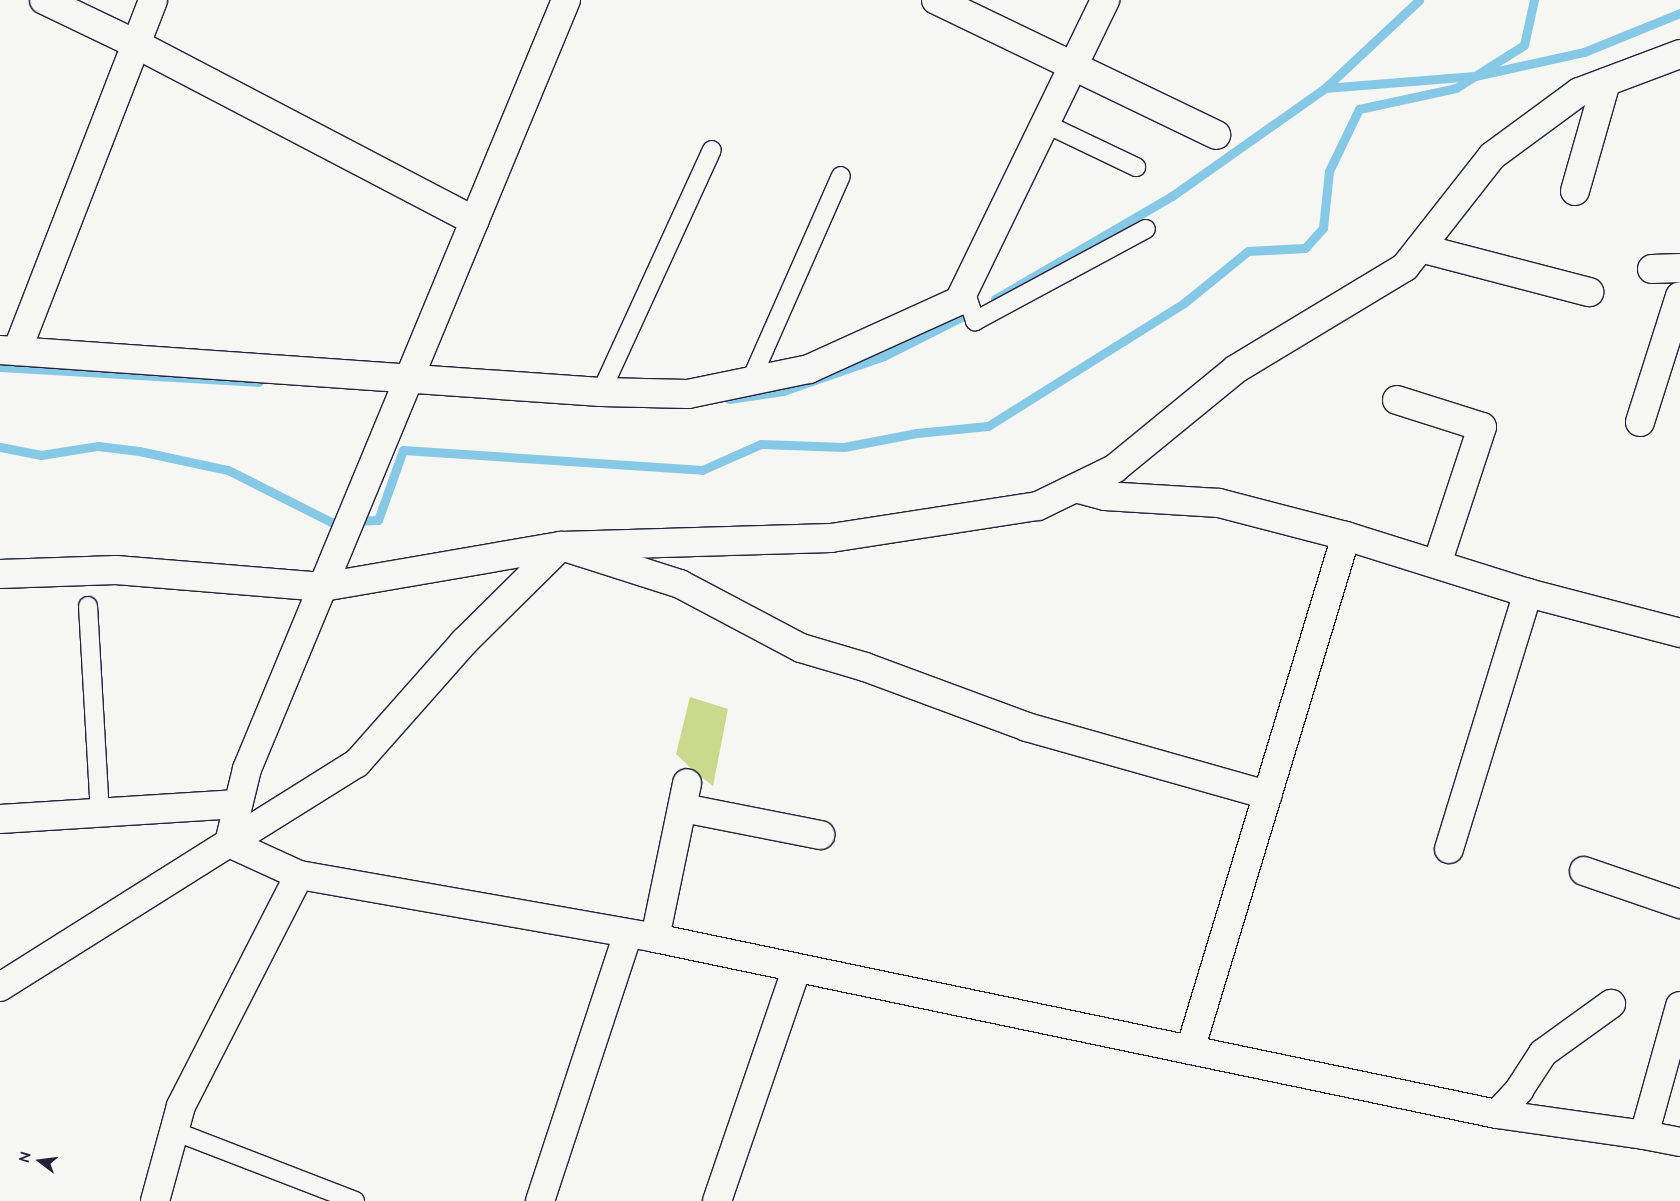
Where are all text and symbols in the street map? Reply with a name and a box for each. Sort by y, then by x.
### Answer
north arrow [15,1136,65,1186]
text: N [15,1150,36,1164]

